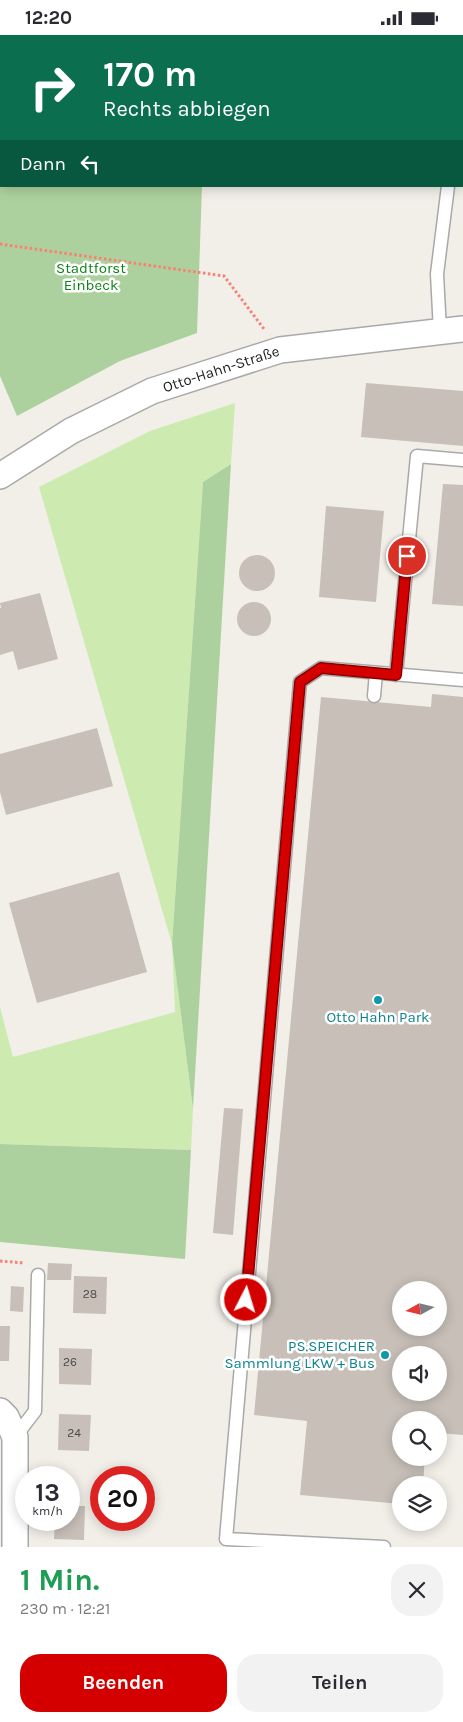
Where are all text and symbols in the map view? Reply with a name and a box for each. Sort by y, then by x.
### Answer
text: 12:20 [25,7,72,29]
text: 170 m [103,54,197,95]
icon: right [20,55,85,120]
text: Rechts abbiegen [103,96,271,122]
icon: left [76,150,104,178]
text: Dann [20,153,66,175]
park label: Stadtforst Einbeck [56,259,126,294]
street label: Otto-Hahn-Straße [161,342,281,396]
pin [386,535,428,577]
icon: arrive [393,542,421,570]
marker: Otto Hahn Park [372,994,384,1006]
place label: Otto Hahn Park [326,1008,430,1026]
position arrow [219,1273,271,1325]
north arrow [392,1281,448,1336]
map controls [392,1281,447,1531]
house number: 28 [83,1287,97,1301]
place label: PS.SPEICHER Sammlung LKW + Bus [224,1337,375,1372]
button: sound [392,1346,447,1401]
marker: PS.SPEICHER Sammlung LKW + Bus [379,1349,391,1361]
house number: 26 [63,1355,77,1369]
button: search [392,1411,447,1466]
house number: 24 [67,1426,81,1440]
speed limit sign: 20 [90,1466,155,1531]
button: layers [392,1476,447,1531]
text: 13 [35,1478,60,1507]
text: km/h [32,1504,63,1518]
text: 1 Min. [20,1562,100,1598]
button: close [391,1564,443,1616]
text: 230 m · 12:21 [20,1599,110,1618]
button: Beenden [20,1654,227,1712]
button: Teilen [237,1654,443,1712]

